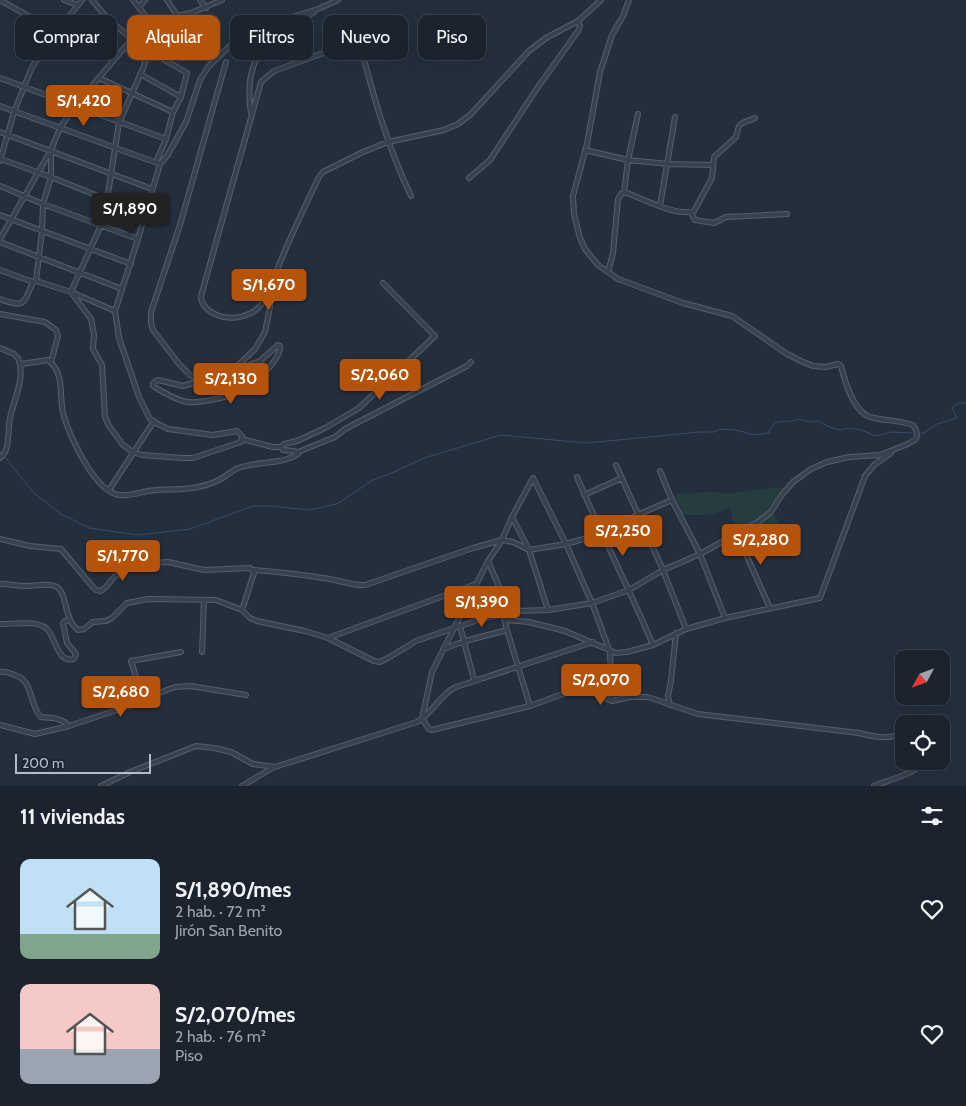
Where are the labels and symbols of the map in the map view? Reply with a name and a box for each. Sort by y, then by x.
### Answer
pin: S/1,420 [38,84,130,127]
pin: S/1,890 [84,192,176,235]
pin: S/1,670 [223,268,315,311]
pin: S/2,060 [334,358,426,401]
pin: S/2,130 [185,362,277,405]
pin: S/2,250 [577,514,669,557]
pin: S/2,280 [715,524,807,566]
pin: S/1,770 [77,540,169,582]
pin: S/1,390 [436,586,528,628]
north arrow [895,650,950,705]
pin: S/2,070 [555,664,647,706]
pin: S/2,680 [75,676,167,718]
scale bar [15,751,151,774]

